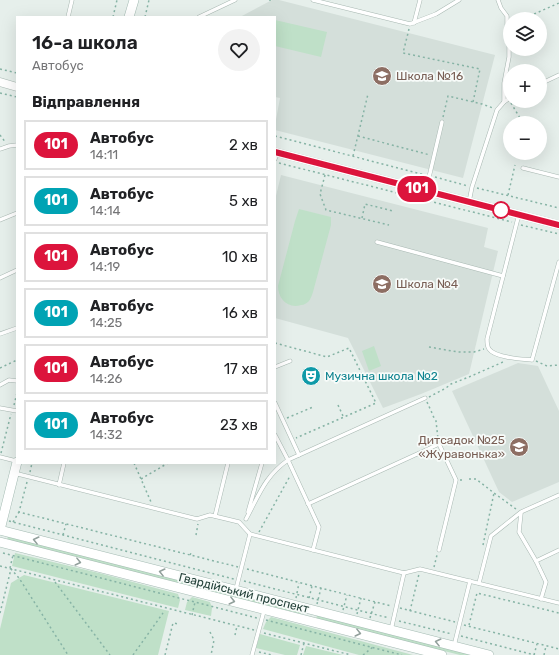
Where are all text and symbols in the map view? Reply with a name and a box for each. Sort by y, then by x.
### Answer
map controls [503,12,547,160]
button: layers [503,12,547,56]
button: heart [218,29,260,71]
text: 16-а школа [32,31,138,54]
text: Автобус [32,58,84,73]
button: + [503,64,547,108]
school or university icon: Школа №16 [371,65,393,87]
place label: Школа №16 [396,69,463,83]
text: Відправлення [32,93,140,111]
button: − [503,116,547,160]
text: Автобус [90,129,154,147]
text: 101 [44,136,68,153]
text: 2 хв [229,136,258,154]
text: 14:11 [90,147,118,162]
line badge: 101 [394,176,440,202]
text: 101 [405,180,429,197]
text: Автобус [90,185,154,203]
text: 101 [44,192,68,209]
text: 5 хв [229,192,258,210]
unlabelled marker [492,201,510,219]
text: 14:14 [90,203,121,218]
text: Автобус [90,241,154,259]
text: 101 [44,248,68,265]
text: 10 хв [222,248,258,266]
text: 14:19 [90,259,120,274]
school or university icon: Школа №4 [371,273,393,295]
place label: Школа №4 [396,277,459,291]
text: Автобус [90,297,154,315]
text: 101 [44,304,68,321]
text: 16 хв [222,304,258,322]
text: 14:25 [90,315,122,330]
text: Автобус [90,353,154,371]
text: 101 [44,360,68,377]
text: 17 хв [224,360,258,378]
theatre icon: Музична школа №2 [300,365,322,387]
place label: Музична школа №2 [325,369,438,383]
text: 14:26 [90,371,122,386]
text: Автобус [90,409,154,427]
text: 101 [44,416,68,433]
text: 23 хв [220,416,258,434]
text: 14:32 [90,427,122,442]
place label: Дитсадок №25 «Журавонька» [418,433,505,461]
school or university icon: Дитсадок №25 «Журавонька» [508,436,530,458]
one-way arrow [33,536,40,544]
one-way arrow [75,558,82,566]
one-way arrow [159,568,166,577]
street label: Гвардійський проспект [177,570,311,616]
one-way arrow [228,597,235,605]
one-way arrow [354,629,361,637]
one-way arrow [434,638,441,647]

